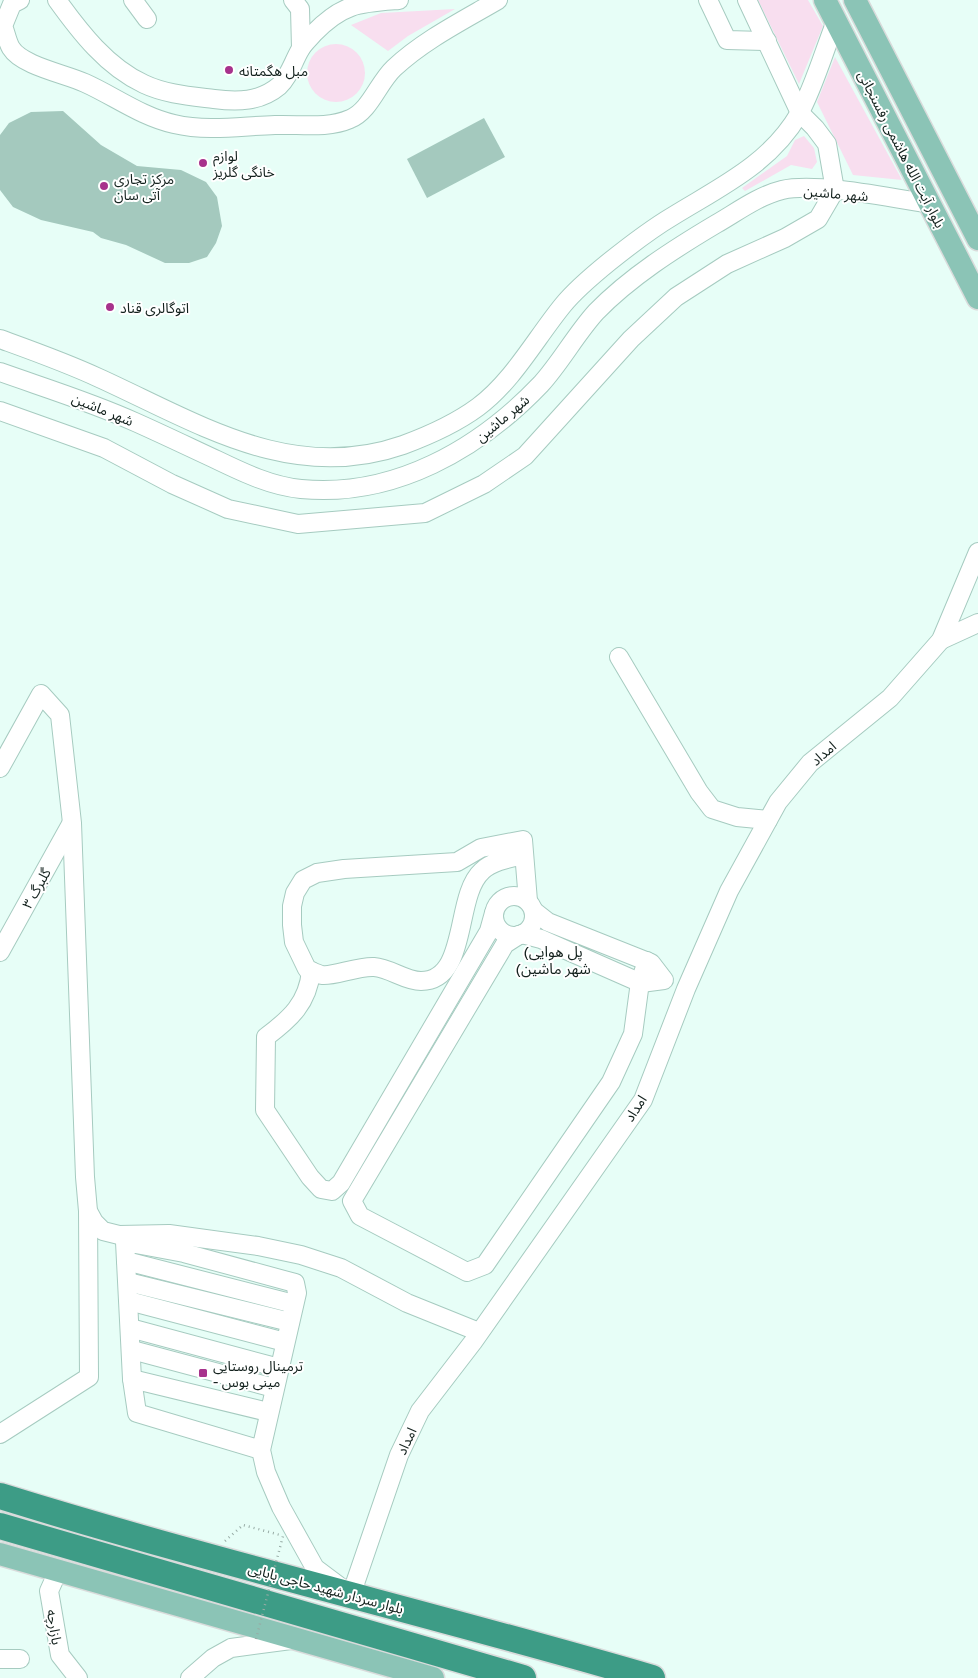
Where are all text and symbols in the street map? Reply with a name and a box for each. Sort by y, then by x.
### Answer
place label: مبل هگمتانه [239,62,308,80]
marker: مبل هگمتانه [223,64,235,76]
street label: بلوار آیت الله هاشمی رفسنجانی [854,68,949,231]
place label: لوازم خانگی گلریز [212,147,275,181]
marker: لوازم خانگی گلریز [197,157,209,169]
place label: مرکز تجاری آتی سان [114,170,174,204]
marker: مرکز تجاری آتی سان [98,180,110,192]
street label: شهر ماشین [803,182,869,205]
place label: اتوگالری قناد [120,299,189,317]
marker: اتوگالری قناد [104,301,116,313]
street label: شهر ماشین [69,389,136,430]
street label: شهر ماشین [472,391,533,446]
street label: امداد [807,737,839,769]
street label: گلبرگ ۳ [18,865,55,912]
district label: (پل هوایی (شهر ماشین [515,942,591,978]
street label: امداد [620,1092,650,1124]
place label: ترمینال روستایی - مینی بوس [213,1357,303,1391]
marker: ترمینال روستایی - مینی بوس [197,1367,209,1379]
street label: امداد [392,1425,420,1457]
street label: بلوار سردار شهید حاجی بابایی [246,1559,406,1618]
street label: بازارچه [42,1608,66,1646]

